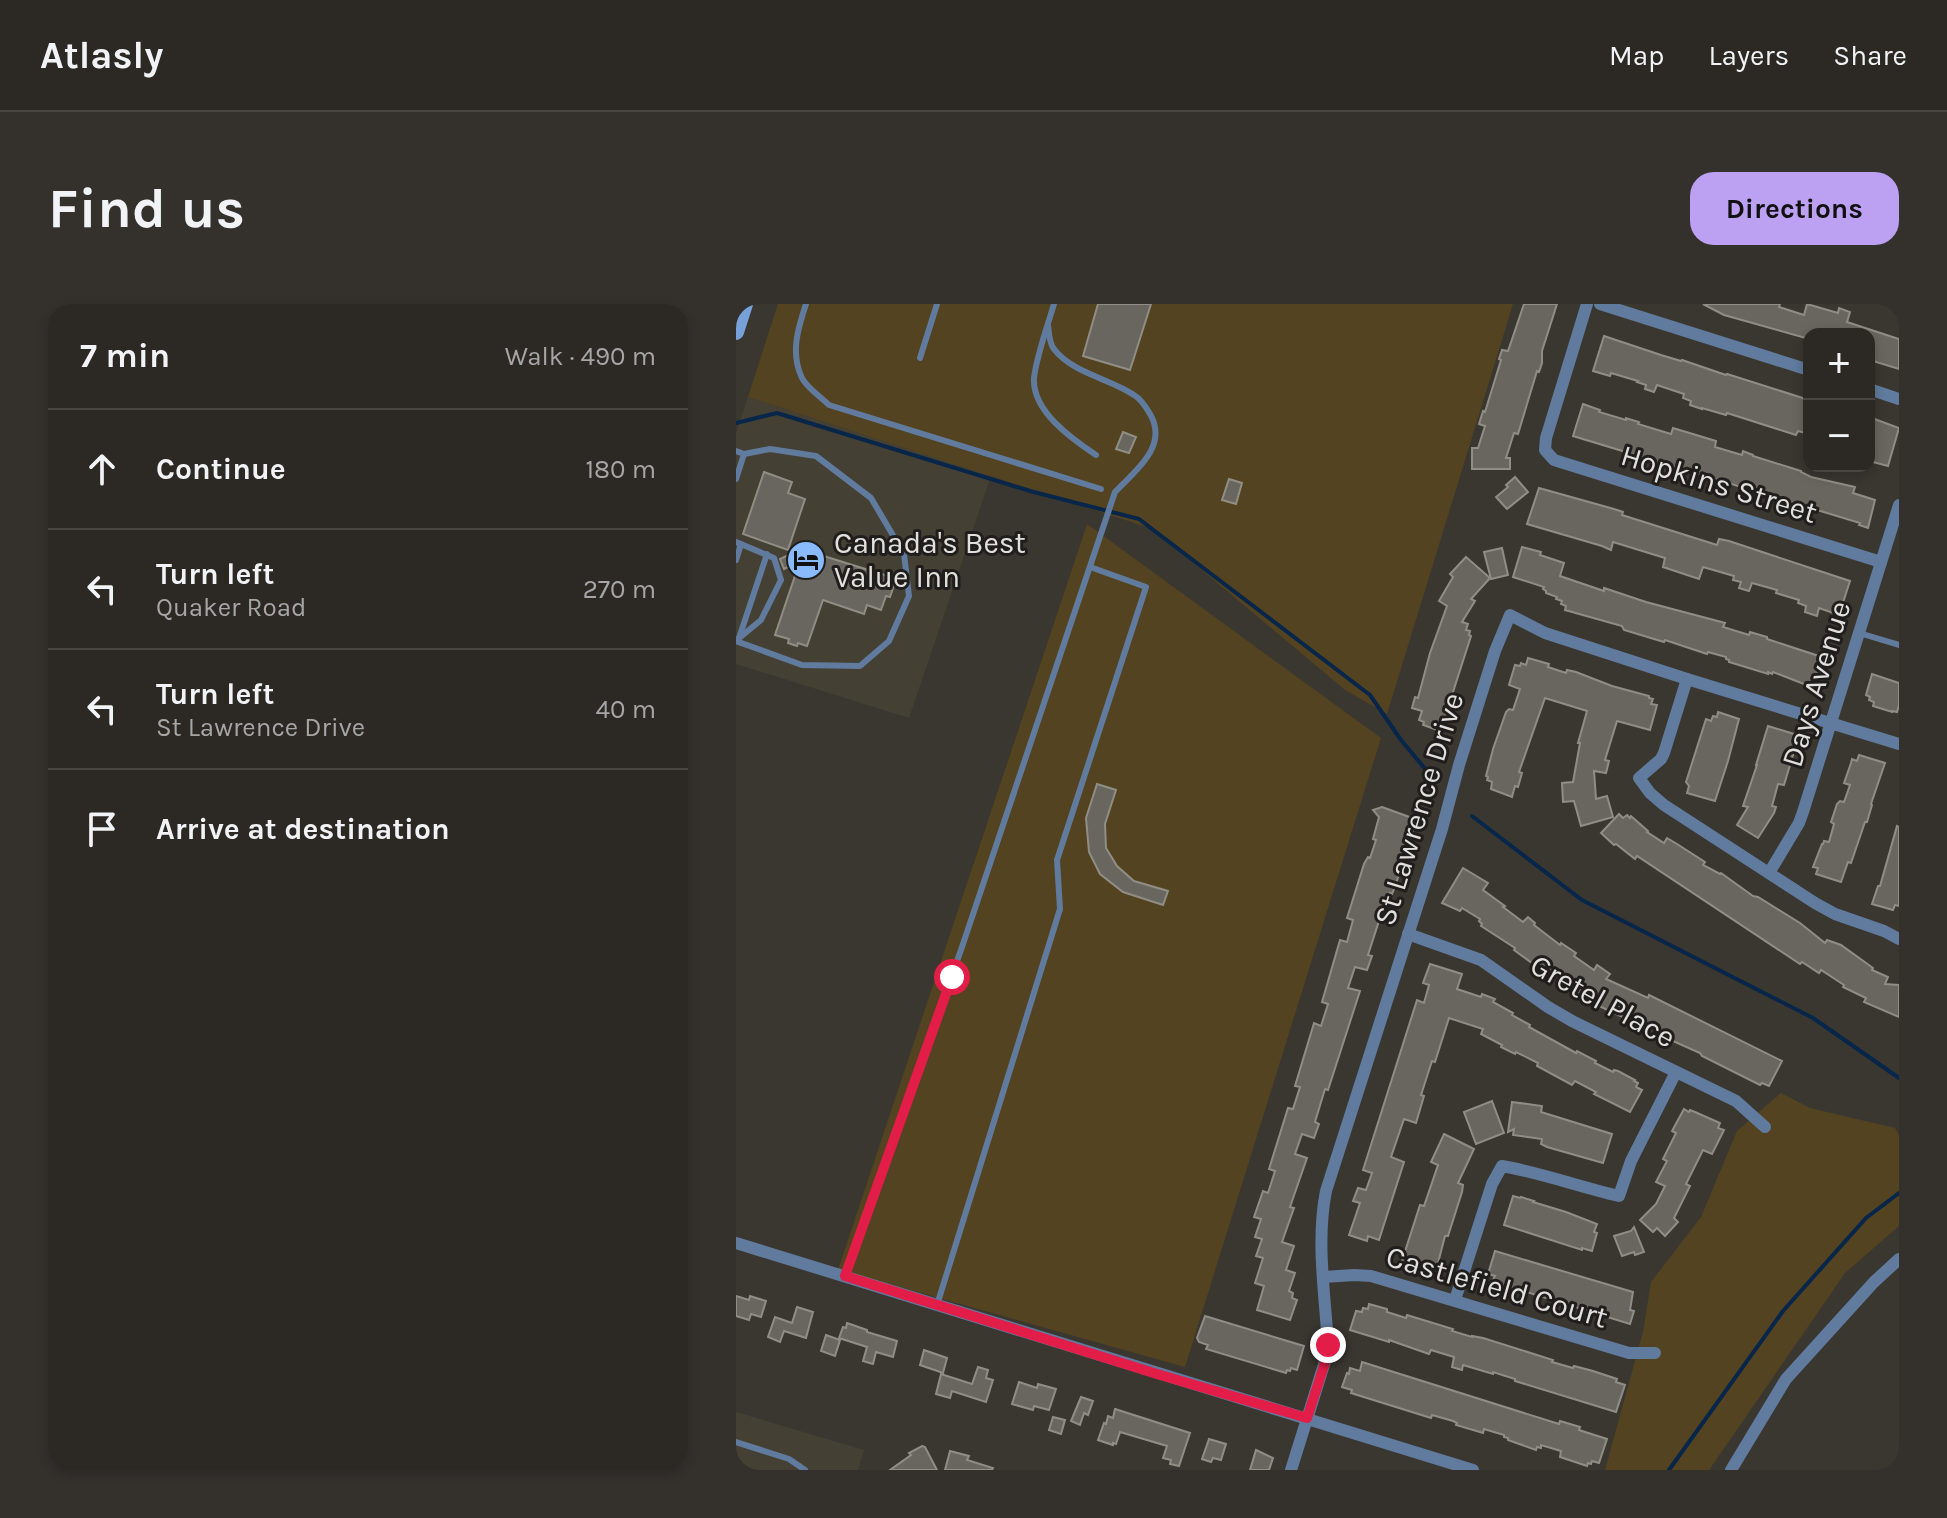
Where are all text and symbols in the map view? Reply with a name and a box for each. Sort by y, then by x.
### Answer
text: Atlasly [40,33,163,78]
text: Map [1609,39,1664,72]
text: Layers [1708,39,1789,72]
text: Share [1833,39,1907,72]
button: Directions [1690,172,1899,245]
text: Find us [48,176,245,241]
map controls [1803,328,1875,472]
button: + [1803,328,1875,400]
text: 7 min [80,336,170,376]
text: Walk · 490 m [505,341,656,372]
button: − [1803,400,1875,472]
street label: Hopkins Street [1617,437,1821,531]
icon: ahead [80,447,124,491]
text: Continue [156,451,286,487]
text: 180 m [586,454,656,485]
place label: Canada's Best Value Inn [834,525,1026,595]
hotel icon: Canada's Best Value Inn [785,539,827,581]
text: Turn left [156,556,274,592]
icon: left [80,567,124,611]
text: 270 m [583,574,656,605]
text: Quaker Road [156,592,306,623]
street label: Days Avenue [1774,597,1858,771]
text: Turn left [156,676,274,712]
icon: left [80,687,124,731]
street label: St Lawrence Drive [1367,688,1471,930]
text: 40 m [596,694,656,725]
text: St Lawrence Drive [156,712,365,743]
icon: arrive [80,807,124,851]
text: Arrive at destination [156,811,450,847]
street label: Gretel Place [1524,946,1682,1056]
route start [934,959,970,995]
street label: Castlefield Court [1382,1238,1612,1336]
route end [1310,1327,1346,1363]

